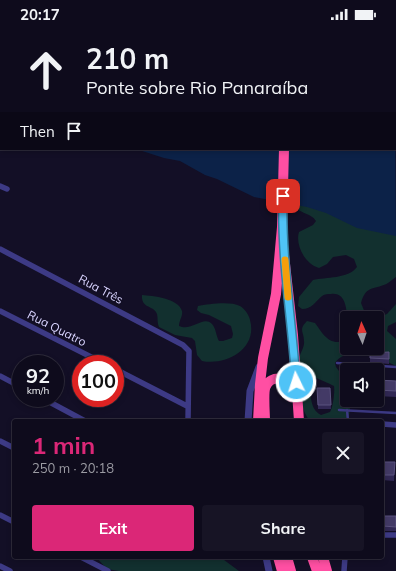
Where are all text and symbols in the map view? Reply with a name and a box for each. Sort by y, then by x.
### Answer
text: 20:17 [20,5,60,24]
text: 210 m [86,41,169,76]
icon: ahead [20,44,72,96]
text: Ponte sobre Rio Panaraíba [86,76,308,99]
icon: arrive [63,120,85,142]
text: Then [20,122,55,141]
pin [266,179,300,213]
icon: arrive [272,185,294,207]
street label: Rua Três [76,271,126,307]
street label: Rua Quatro [25,307,89,349]
north arrow [340,311,384,355]
map controls [340,311,384,407]
speed limit sign: 100 [72,355,124,407]
position arrow [275,361,317,403]
text: 92 [26,363,50,388]
button: sound [340,363,384,407]
text: km/h [27,384,49,397]
text: 1 min [32,430,95,460]
button: close [322,432,364,474]
text: 250 m · 20:18 [32,460,114,476]
button: Exit [32,505,194,551]
button: Share [202,505,364,551]

